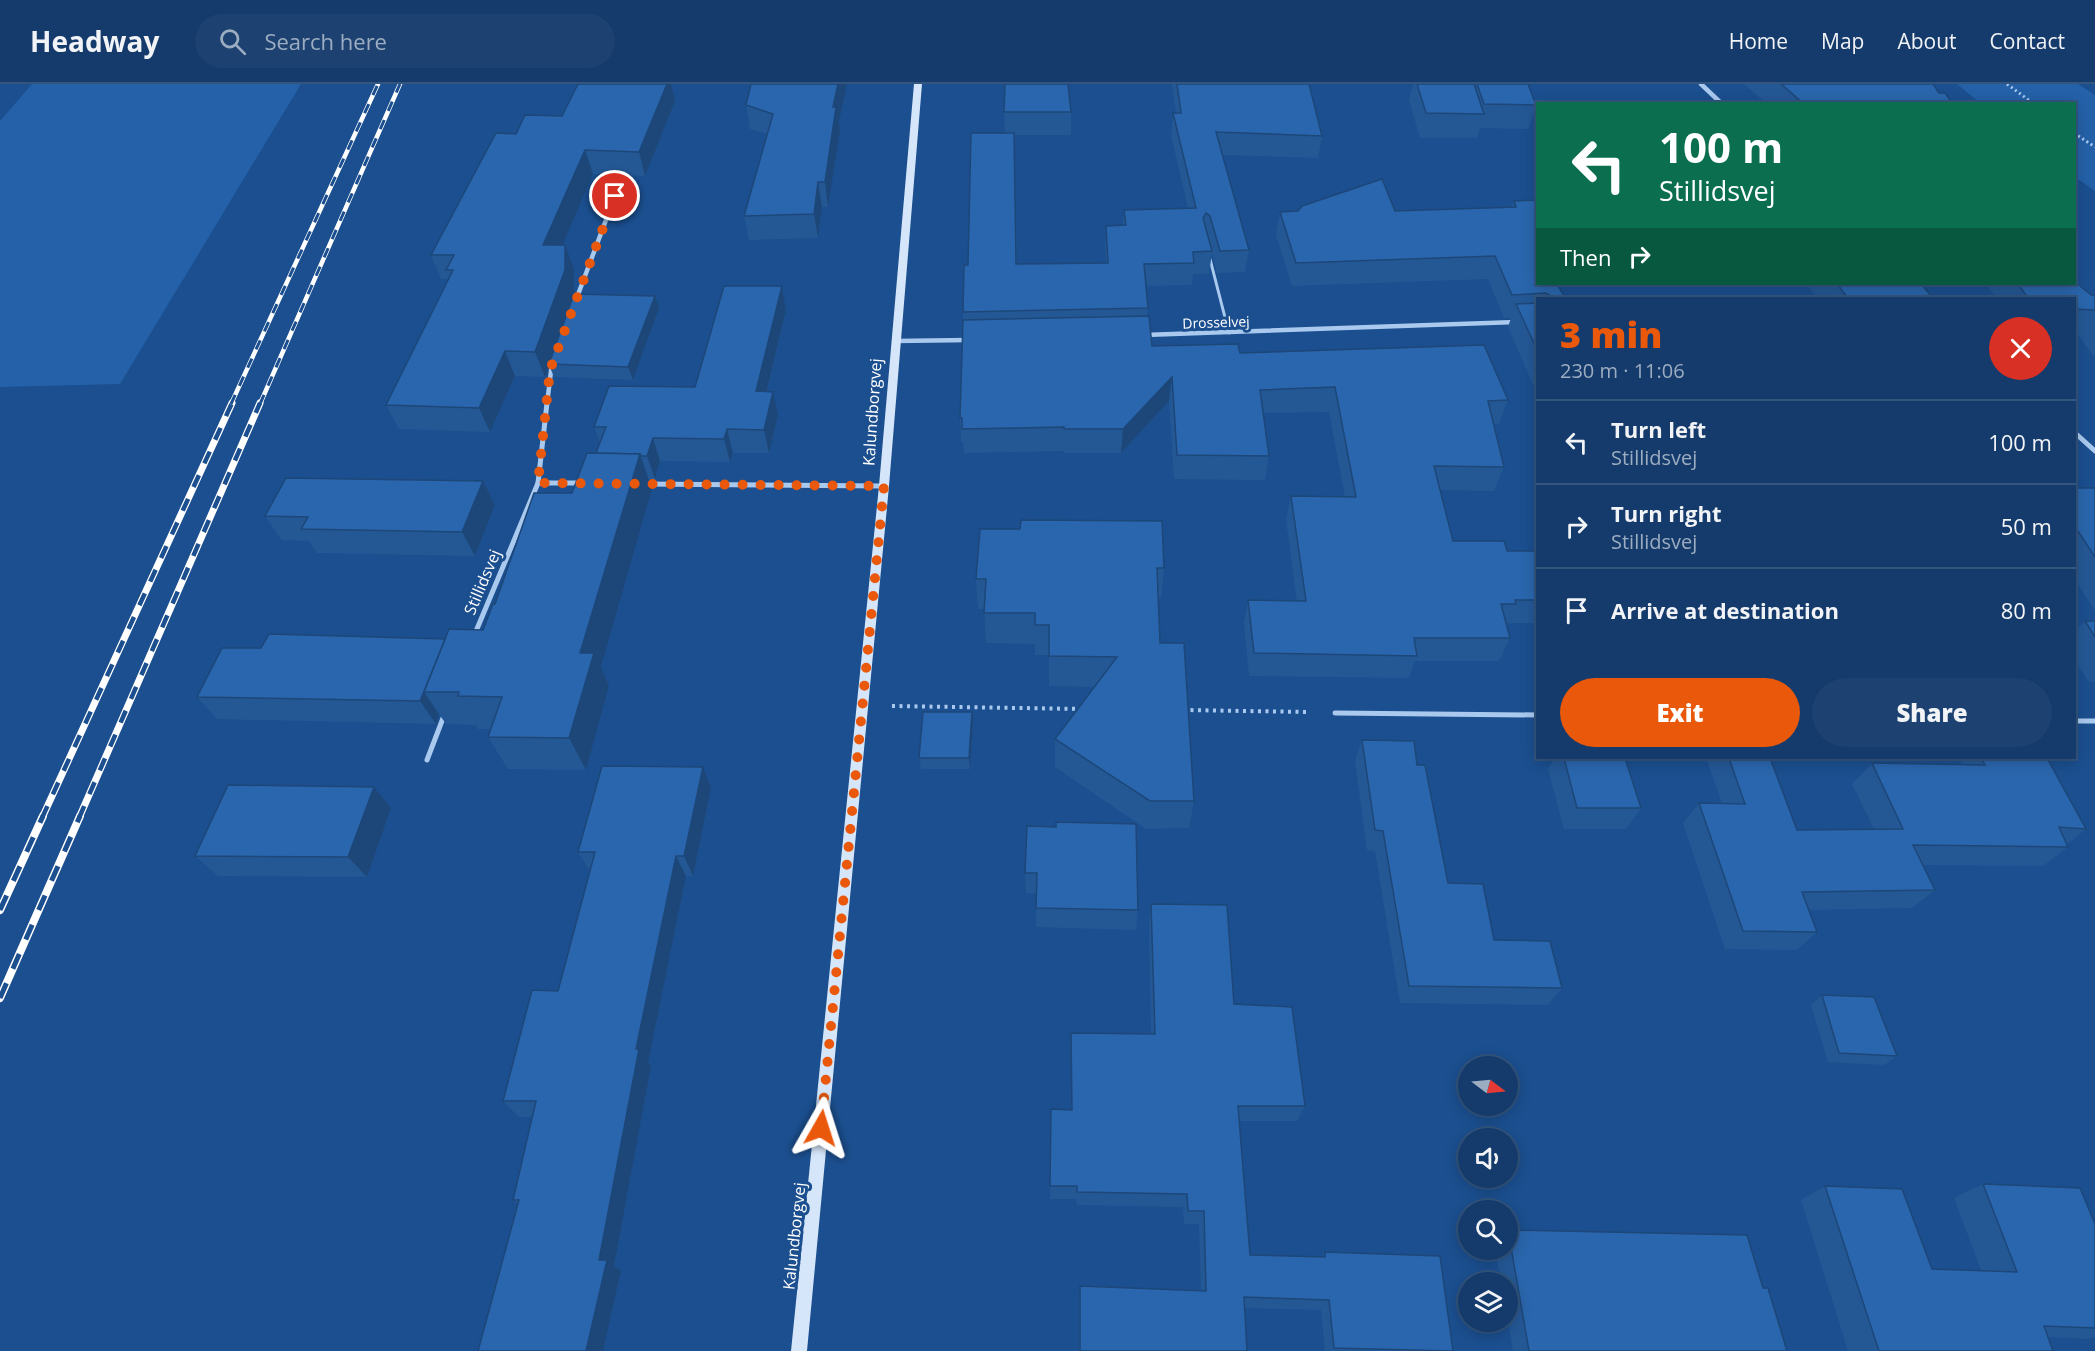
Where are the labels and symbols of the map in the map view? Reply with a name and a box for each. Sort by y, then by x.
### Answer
pin [589,170,640,221]
street label: Drosselvej [1182,311,1250,333]
street label: Kalundborgvej [857,357,887,467]
street label: Stillidsvej [458,546,506,618]
north arrow [1458,1056,1518,1116]
position arrow [789,1096,853,1160]
street label: Kalundborgvej [777,1181,811,1291]

